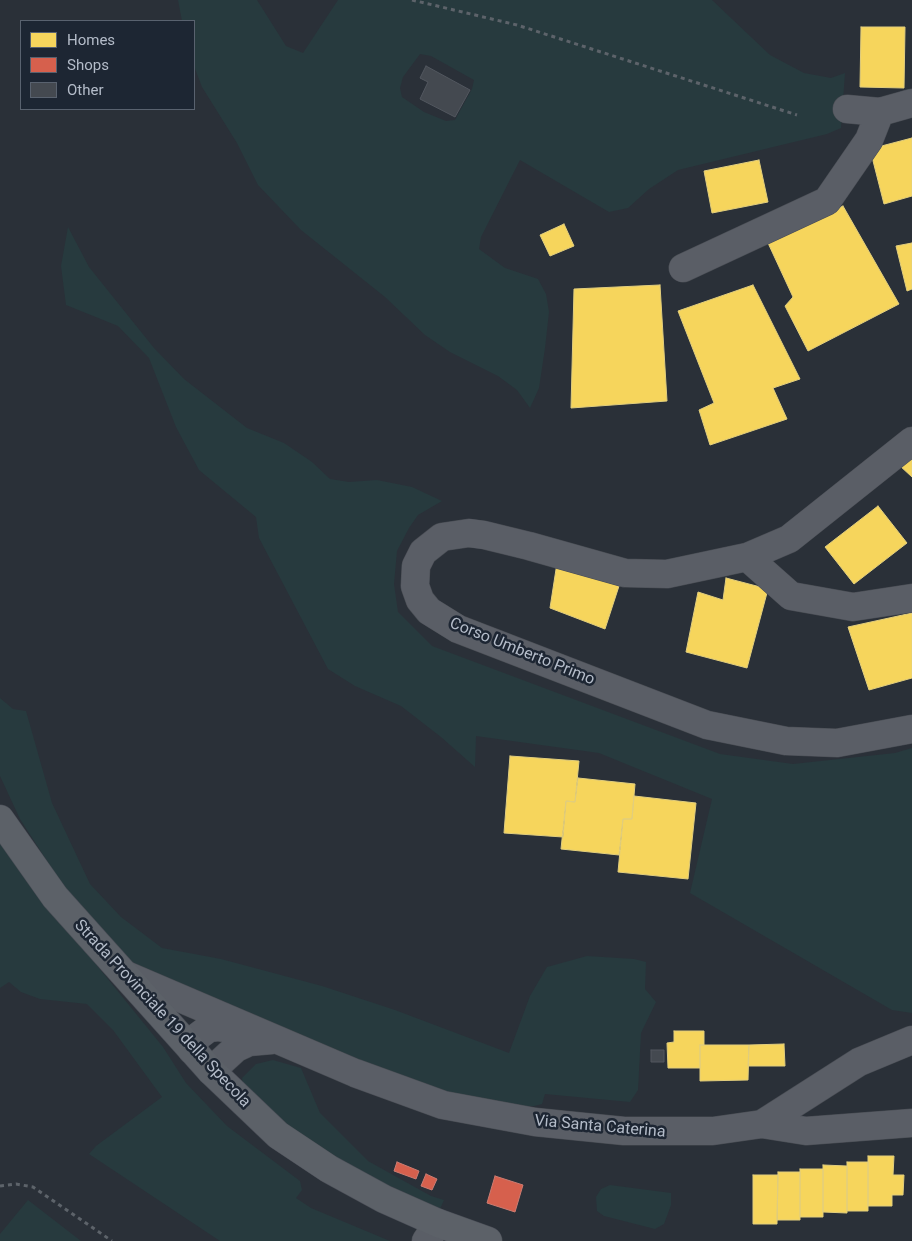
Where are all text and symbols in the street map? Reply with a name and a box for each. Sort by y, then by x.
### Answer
legend [20,20,195,110]
text: Homes [67,31,115,49]
text: Shops [67,56,109,74]
text: Other [67,81,104,99]
street label: Corso Umberto Primo [447,614,597,690]
street label: Strada Provinciale 19 della Specola [70,916,254,1112]
street label: Via Santa Caterina [534,1112,666,1142]

